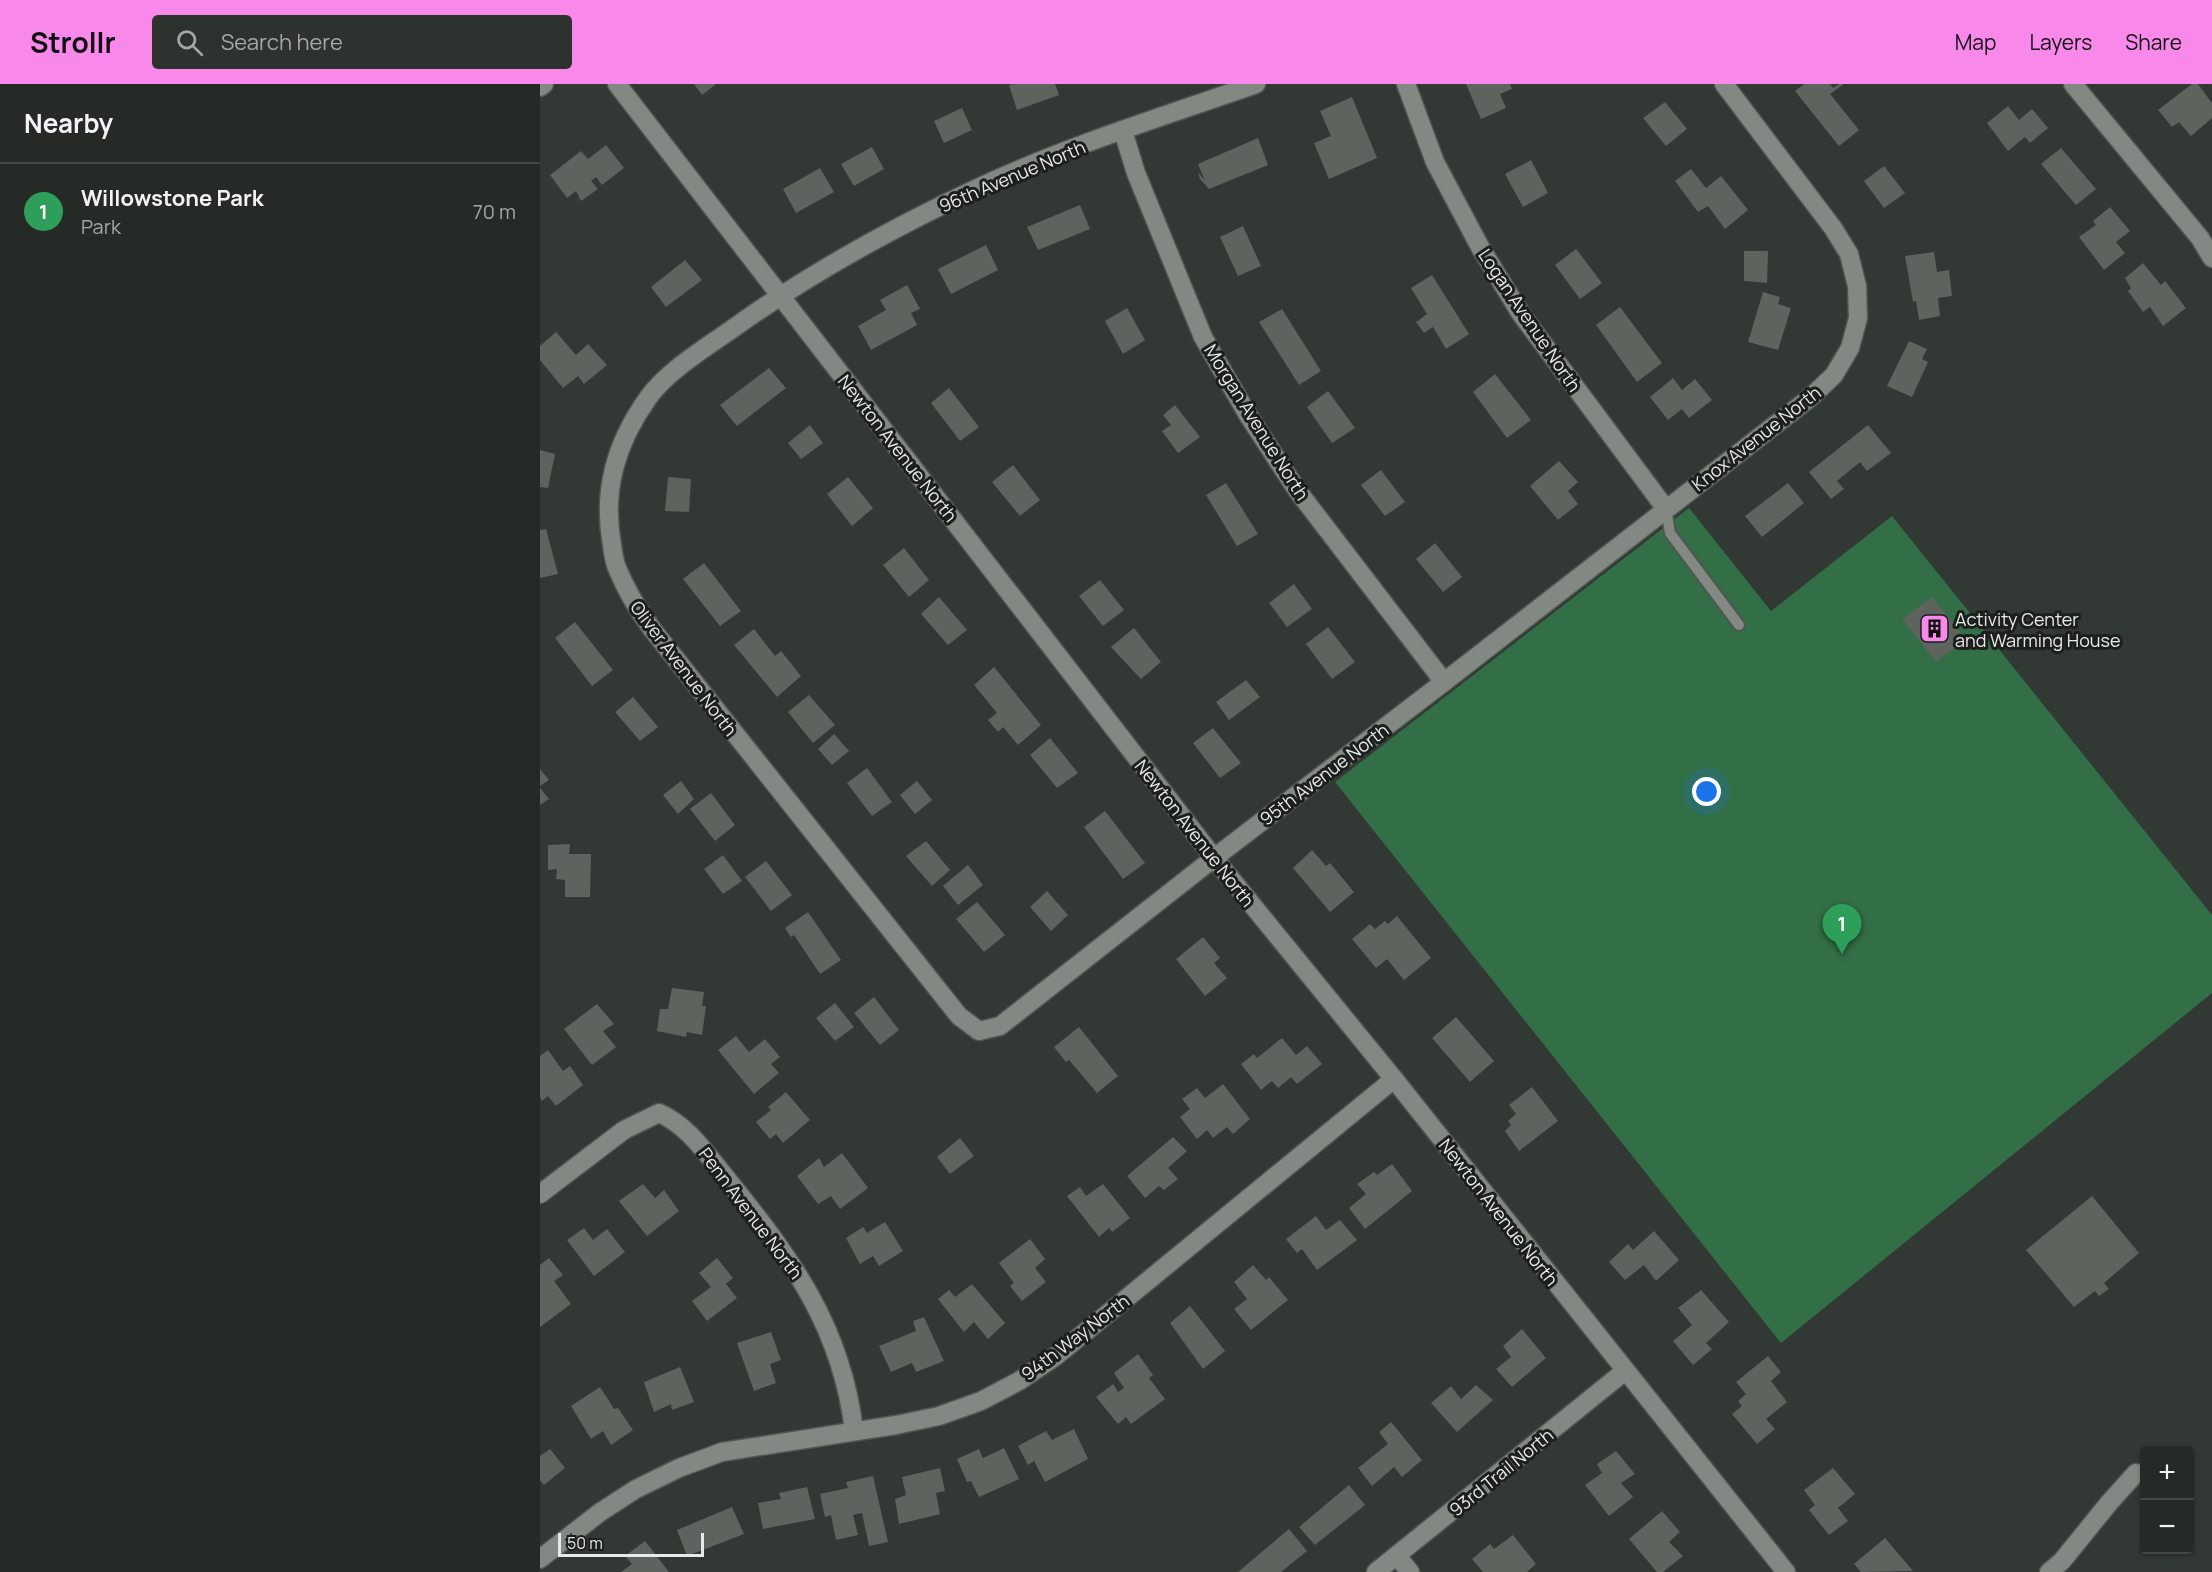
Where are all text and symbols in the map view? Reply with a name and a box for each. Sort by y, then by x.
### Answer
search box [152,15,572,69]
text: Strollr [30,23,116,61]
icon: search [173,26,206,59]
text: Search here [221,27,343,57]
text: Map [1955,28,1996,56]
text: Layers [2029,28,2092,56]
text: Share [2125,28,2182,56]
text: Nearby [24,105,113,141]
street label: 96th Avenue North [935,134,1089,218]
text: Willowstone Park [81,183,264,213]
text: 1 [39,198,48,225]
text: 70 m [473,198,516,225]
text: Park [81,213,121,240]
street label: Logan Avenue North [1473,244,1587,396]
street label: Morgan Avenue North [1199,340,1315,504]
street label: Newton Avenue North [833,369,963,527]
street label: Knox Avenue North [1687,380,1825,496]
street label: Oliver Avenue North [625,596,743,740]
place label: Activity Center and Warming House [1955,607,2120,652]
building icon: Activity Center and Warming House [1918,613,1950,645]
street label: 95th Avenue North [1255,718,1393,830]
street label: Newton Avenue North [1130,754,1260,912]
your location [1692,777,1721,806]
pin: 1 [1822,904,1862,954]
street label: Newton Avenue North [1434,1133,1564,1291]
street label: Penn Avenue North [694,1142,808,1284]
street label: 94th Way North [1016,1289,1134,1385]
street label: 93rd Trail North [1444,1423,1558,1521]
map controls [2140,1446,2194,1554]
button: + [2140,1446,2194,1500]
button: − [2140,1500,2194,1554]
scale bar [558,1530,704,1558]
text: 50 m [567,1532,603,1554]

